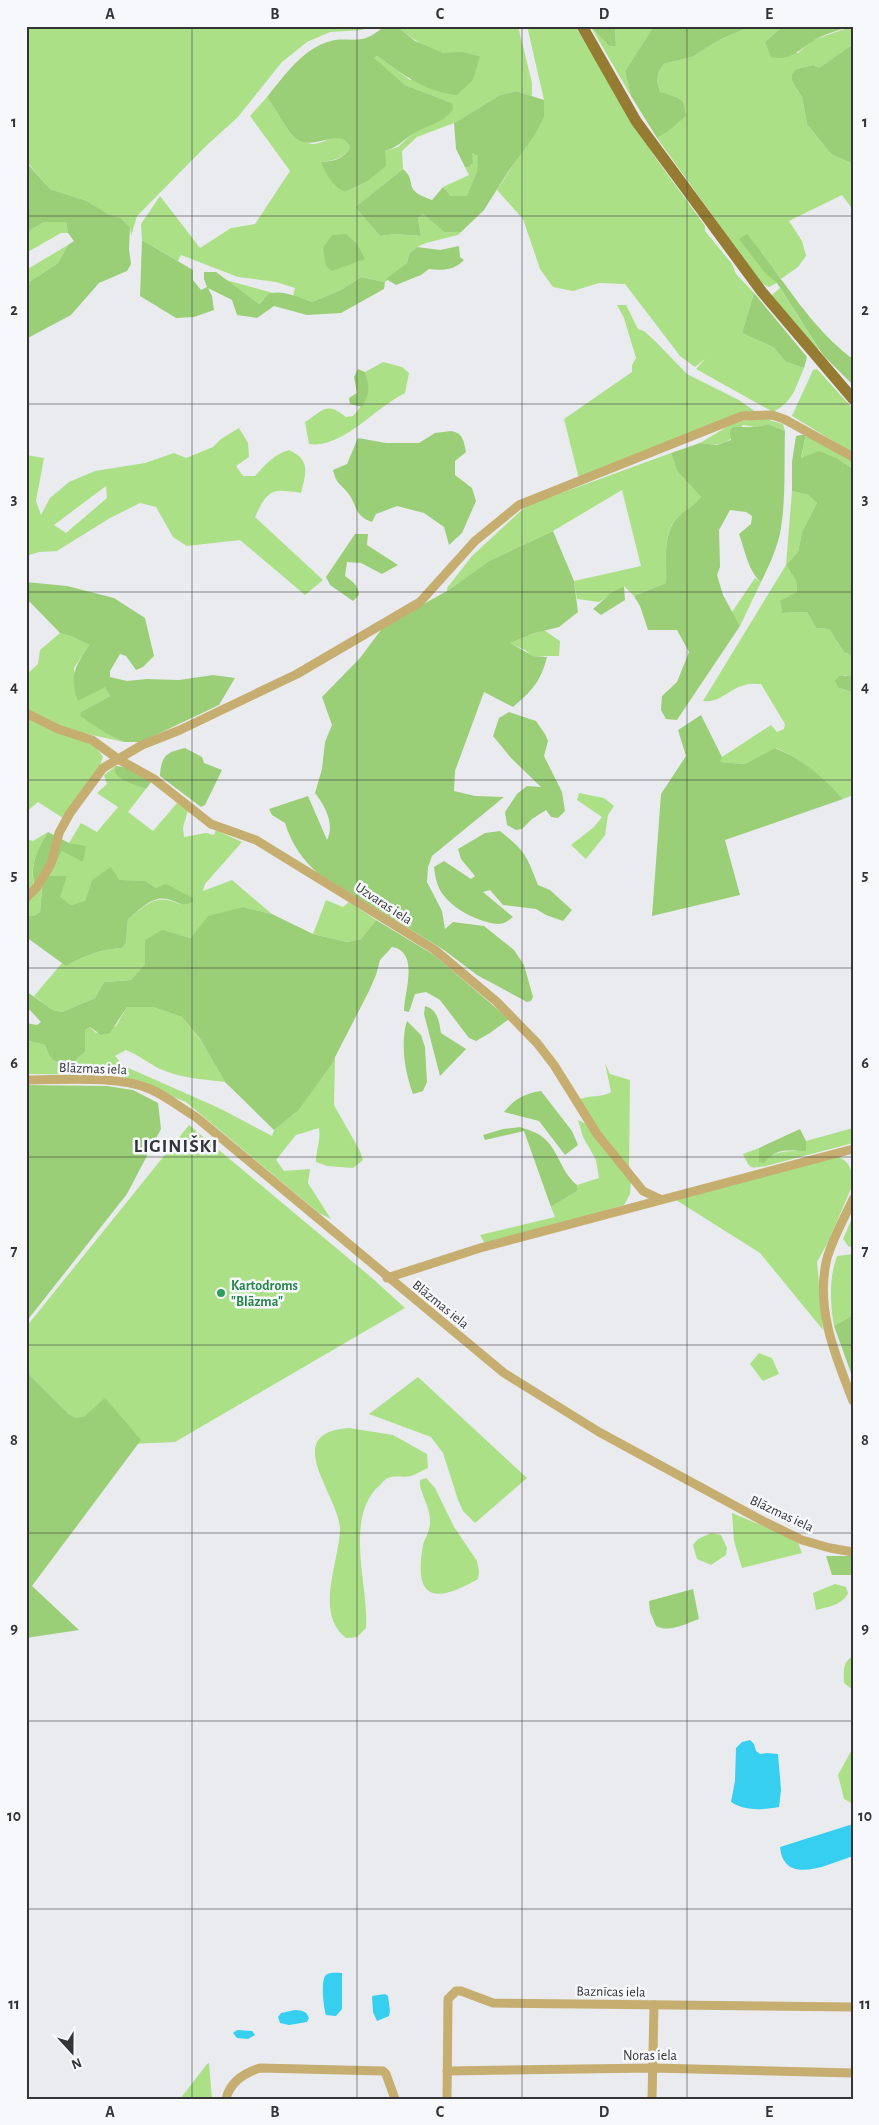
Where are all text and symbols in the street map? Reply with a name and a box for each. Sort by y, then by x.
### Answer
text: A [105,6,115,22]
text: B [270,6,280,22]
text: C [436,6,445,22]
text: D [599,6,610,22]
text: E [765,6,773,22]
text: 1 [11,114,17,130]
text: 1 [862,114,868,130]
text: 2 [10,302,18,318]
text: 2 [861,302,869,318]
text: 3 [11,491,18,507]
text: 3 [862,491,869,507]
text: 4 [10,679,18,695]
text: 4 [861,679,869,695]
text: 5 [11,867,18,883]
text: 5 [862,867,869,883]
street label: Uzvaras iela [353,880,415,928]
text: 6 [10,1055,18,1071]
text: 6 [861,1055,869,1071]
street label: Blāzmas iela [59,1061,128,1077]
district label: LIGINIŠKI [134,1135,218,1156]
text: 7 [11,1243,18,1259]
text: 7 [862,1243,869,1259]
street label: Blāzmas iela [409,1278,472,1332]
place label: Kartodroms "Blāzma" [231,1279,298,1309]
marker: Kartodroms "Blāzma" [215,1287,227,1299]
text: 8 [10,1432,18,1448]
text: 8 [861,1432,869,1448]
street label: Blāzmas iela [748,1493,816,1535]
text: 9 [10,1620,18,1636]
text: 9 [861,1620,869,1636]
text: 10 [7,1808,21,1824]
text: 10 [858,1808,872,1824]
street label: Baznīcas iela [576,1984,646,2000]
text: 11 [8,1996,20,2012]
text: 11 [859,1996,871,2012]
north arrow [48,2028,98,2078]
street label: Noras iela [623,2049,678,2063]
text: N [69,2055,83,2071]
text: A [105,2104,115,2120]
text: B [270,2104,280,2120]
text: C [436,2104,445,2120]
text: D [599,2104,610,2120]
text: E [765,2104,773,2120]

